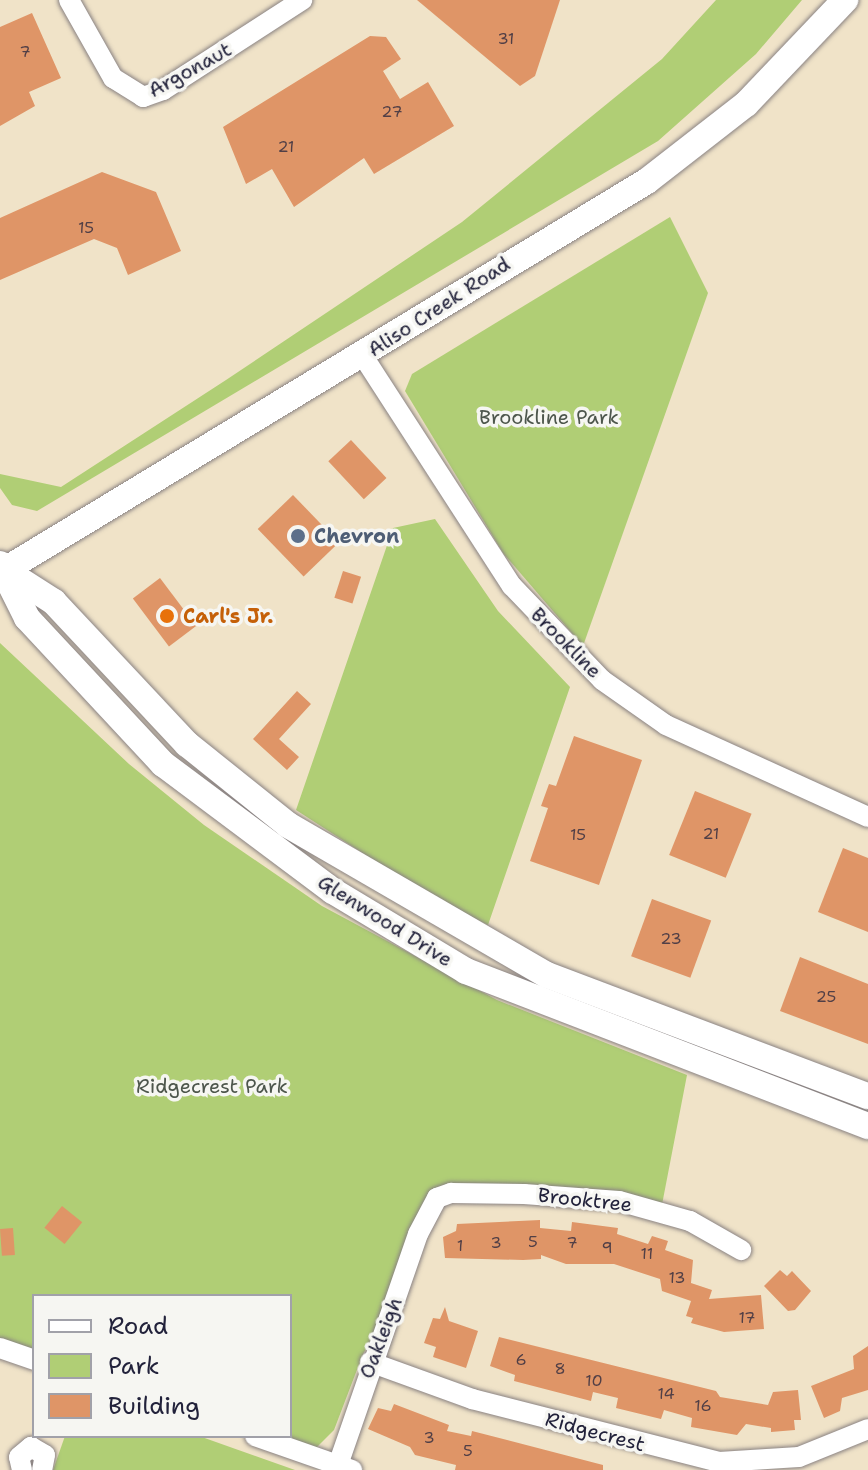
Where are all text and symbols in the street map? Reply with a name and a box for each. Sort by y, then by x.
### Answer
house number: 31 [497,29,515,49]
street label: Argonaut [144,37,236,103]
house number: 7 [19,42,31,62]
house number: 27 [381,102,403,122]
house number: 21 [277,137,295,157]
house number: 15 [78,218,94,238]
street label: Aliso Creek Road [363,252,515,362]
park label: Brookline Park [479,405,619,429]
place label: Chevron [314,524,399,548]
marker: Chevron [289,527,307,545]
street label: Brookline [526,603,606,683]
place label: Carl's Jr. [183,604,274,628]
marker: Carl's Jr. [158,607,176,625]
house number: 21 [702,824,720,844]
house number: 15 [570,825,586,845]
street label: Glenwood Drive [313,870,457,972]
house number: 23 [660,929,682,949]
house number: 25 [816,987,836,1007]
park label: Ridgecrest Park [136,1074,288,1098]
street label: Brooktree [537,1183,633,1217]
house number: 5 [528,1232,538,1252]
house number: 3 [490,1233,502,1253]
house number: 7 [566,1233,578,1253]
house number: 1 [457,1236,463,1256]
house number: 9 [601,1238,613,1258]
house number: 11 [641,1244,653,1264]
house number: 13 [668,1268,686,1288]
legend [32,1294,292,1438]
street label: Oakleigh [355,1294,407,1382]
house number: 17 [738,1308,756,1328]
text: Road [108,1310,168,1342]
text: Park [108,1350,160,1382]
house number: 6 [515,1350,527,1370]
house number: 8 [554,1359,566,1379]
house number: 10 [585,1371,603,1391]
house number: 14 [657,1384,675,1404]
text: Building [108,1390,200,1422]
house number: 16 [694,1396,712,1416]
street label: Ridgecrest [543,1407,647,1457]
house number: 3 [423,1428,435,1448]
house number: 5 [463,1441,473,1461]

